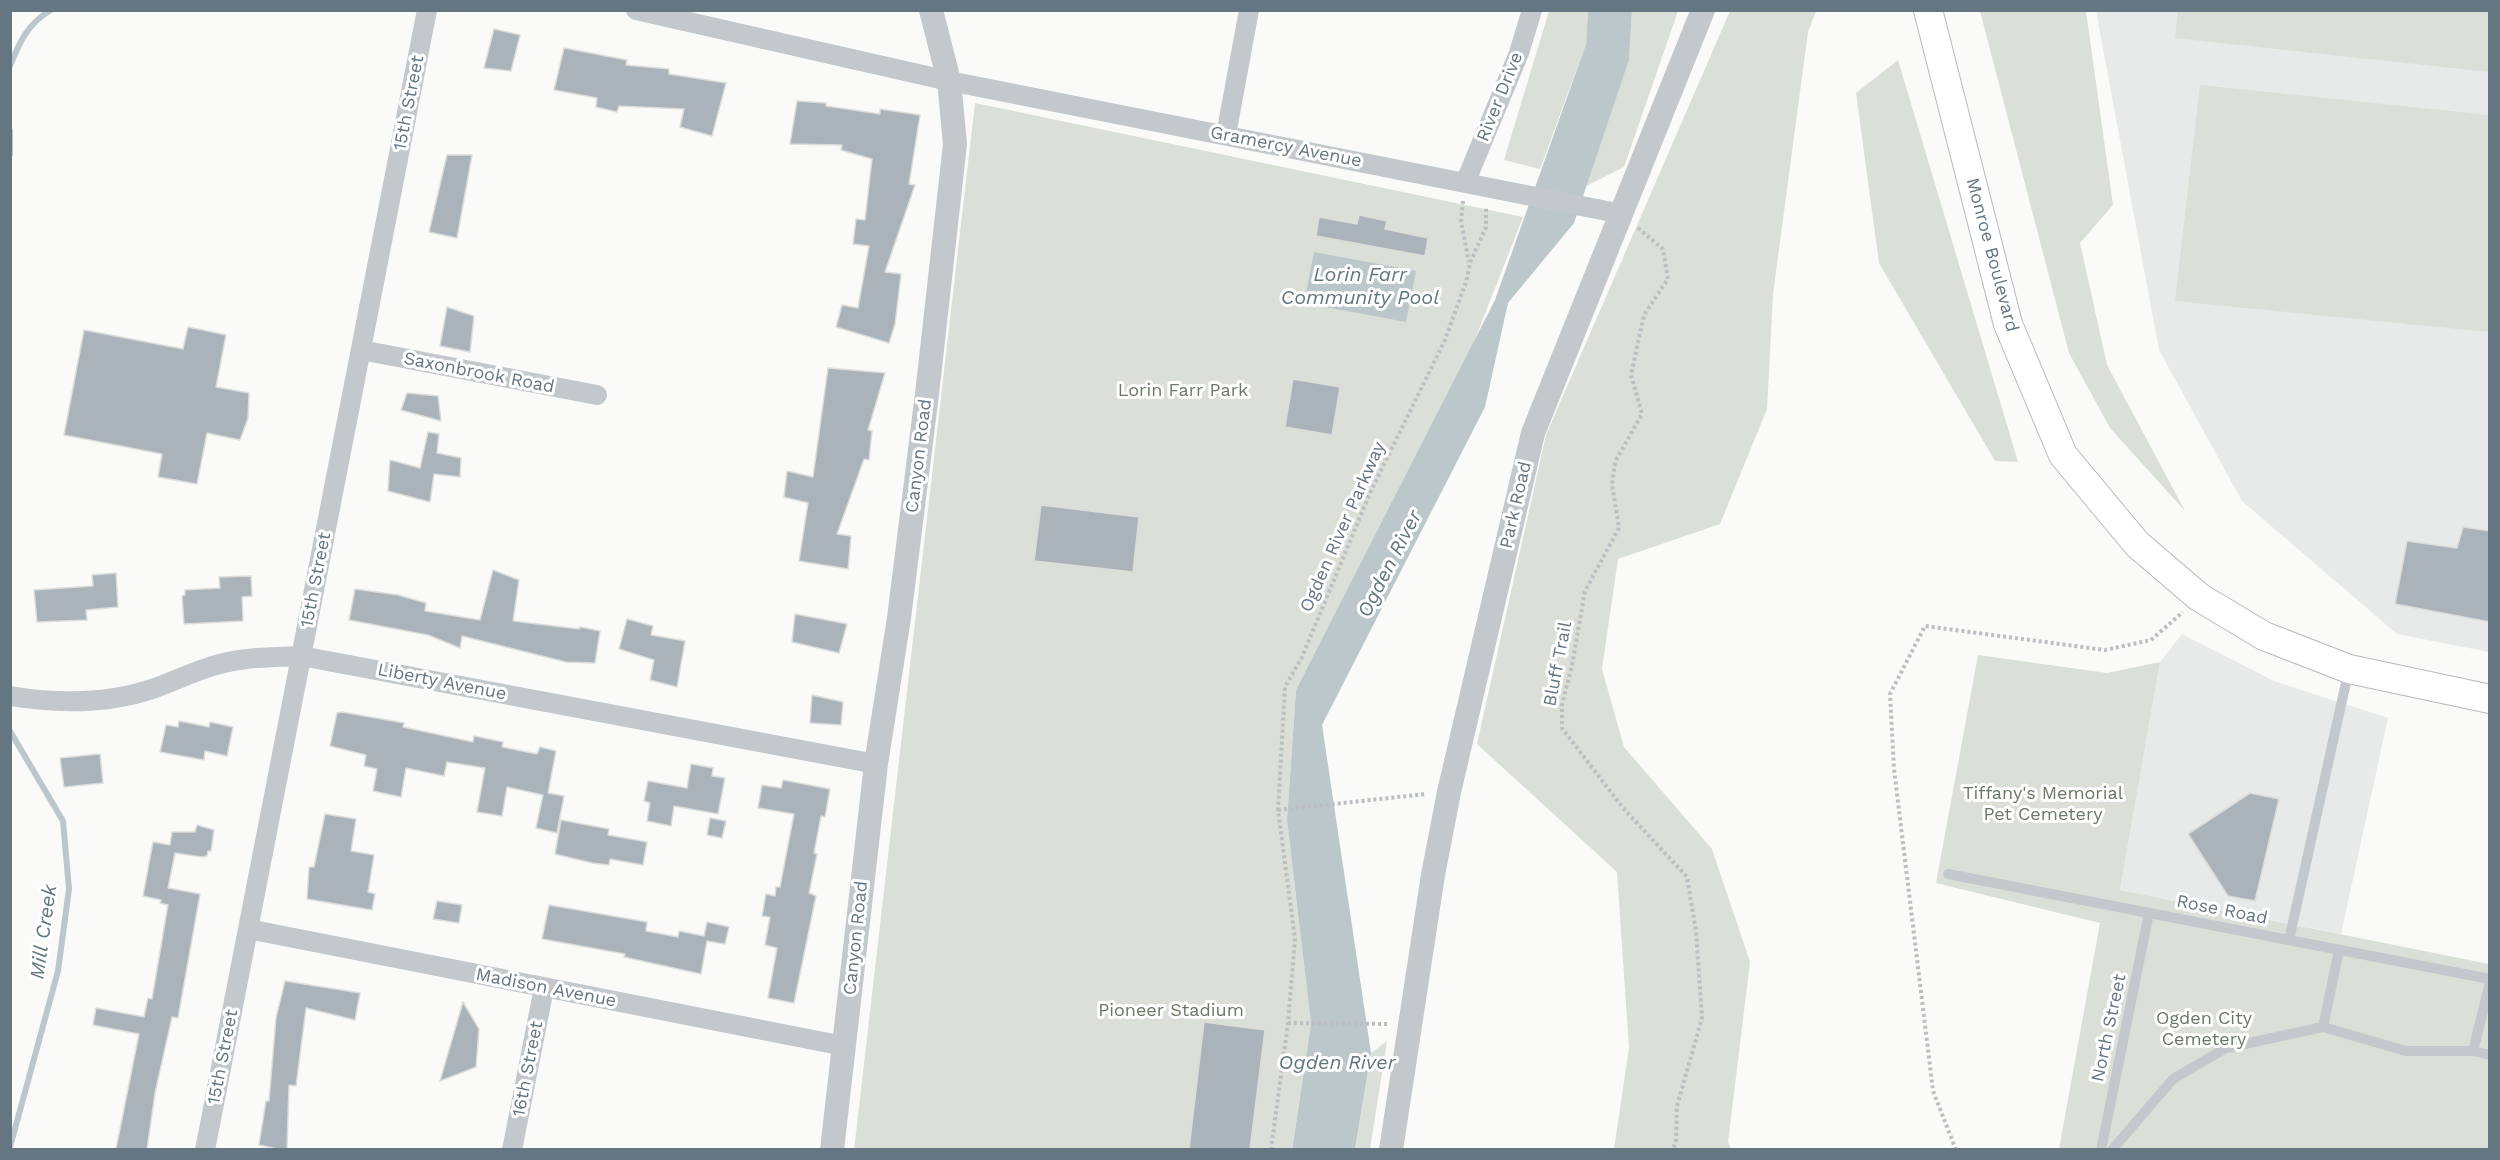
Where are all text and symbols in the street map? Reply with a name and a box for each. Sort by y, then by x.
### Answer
street label: River Drive [1472,49,1528,145]
street label: 15th Street [389,54,429,152]
street label: Gramercy Avenue [1208,122,1364,172]
street label: Monroe Boulevard [1961,176,2023,334]
water label: Lorin Farr Community Pool [1281,263,1439,310]
street label: Saxonbrook Road [402,348,556,398]
park label: Lorin Farr Park [1118,380,1248,402]
street label: Canyon Road [901,398,937,514]
street label: Ogden River Parkway [1296,438,1390,616]
street label: Park Road [1495,459,1537,551]
water label: Ogden River [1353,506,1427,622]
street label: 15th Street [296,531,336,629]
street label: Bluff Trail [1539,620,1577,708]
street label: Liberty Avenue [376,659,508,705]
park label: Tiffany's Memorial Pet Cemetery [1963,783,2123,826]
street label: Canyon Road [839,880,873,996]
water label: Mill Creek [25,883,63,981]
street label: Rose Road [2175,891,2269,929]
street label: Madison Avenue [474,964,618,1012]
street label: North Street [2087,972,2131,1084]
park label: Pioneer Stadium [1098,1000,1244,1022]
street label: 15th Street [203,1008,243,1106]
park label: Ogden City Cemetery [2156,1008,2252,1050]
street label: 16th Street [508,1019,548,1119]
water label: Ogden River [1279,1051,1395,1075]

